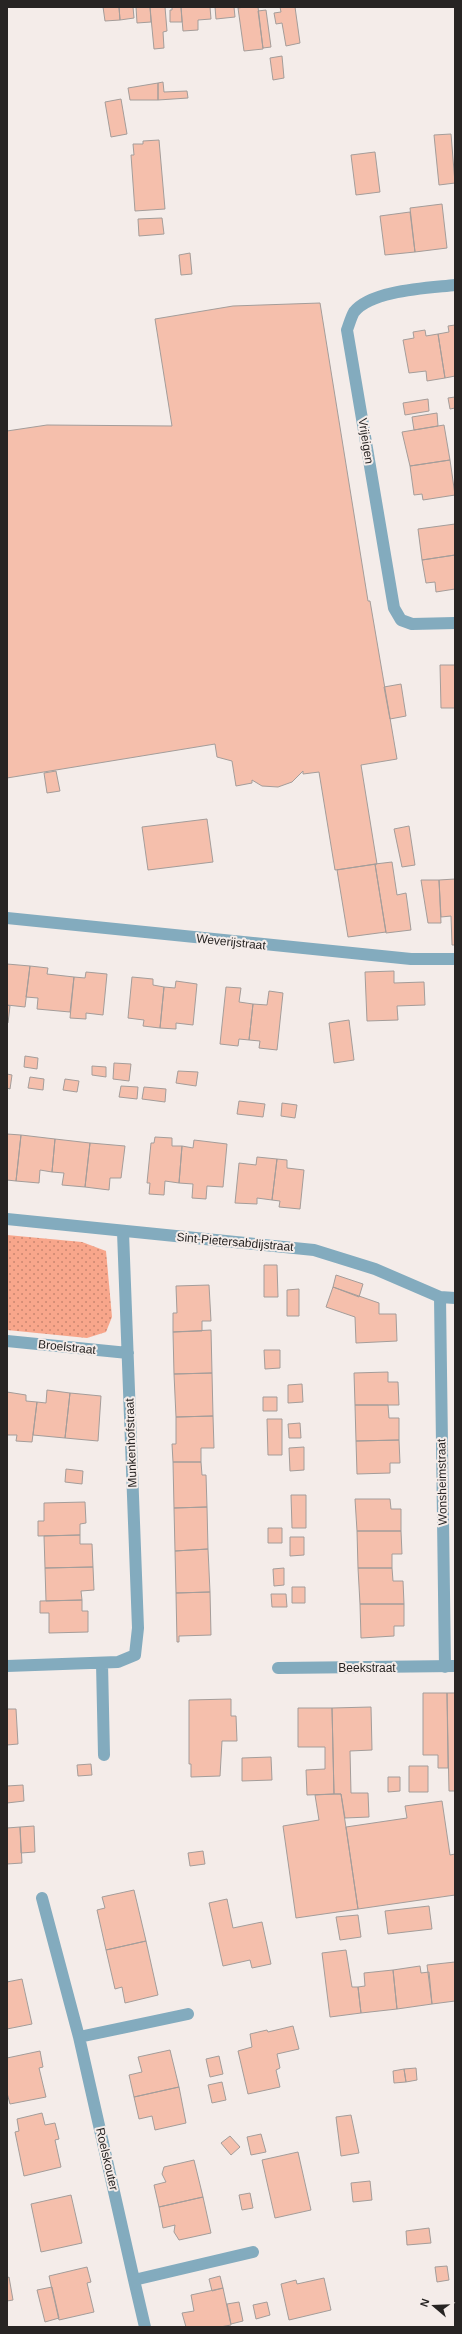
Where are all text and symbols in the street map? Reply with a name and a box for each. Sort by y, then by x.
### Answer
street label: Vrijeigen [355,417,377,465]
street label: Weverijstraat [196,931,267,953]
street label: Sint-Pietersabdijstraat [176,1230,295,1254]
street label: Broelstraat [37,1337,97,1357]
street label: Munkenhofstraat [122,1397,140,1488]
street label: Wonsheimstraat [434,1438,450,1525]
street label: Beekstraat [338,1661,396,1675]
street label: Roelskouter [93,2126,121,2192]
north arrow [414,2286,454,2326]
text: N [418,2297,432,2308]

